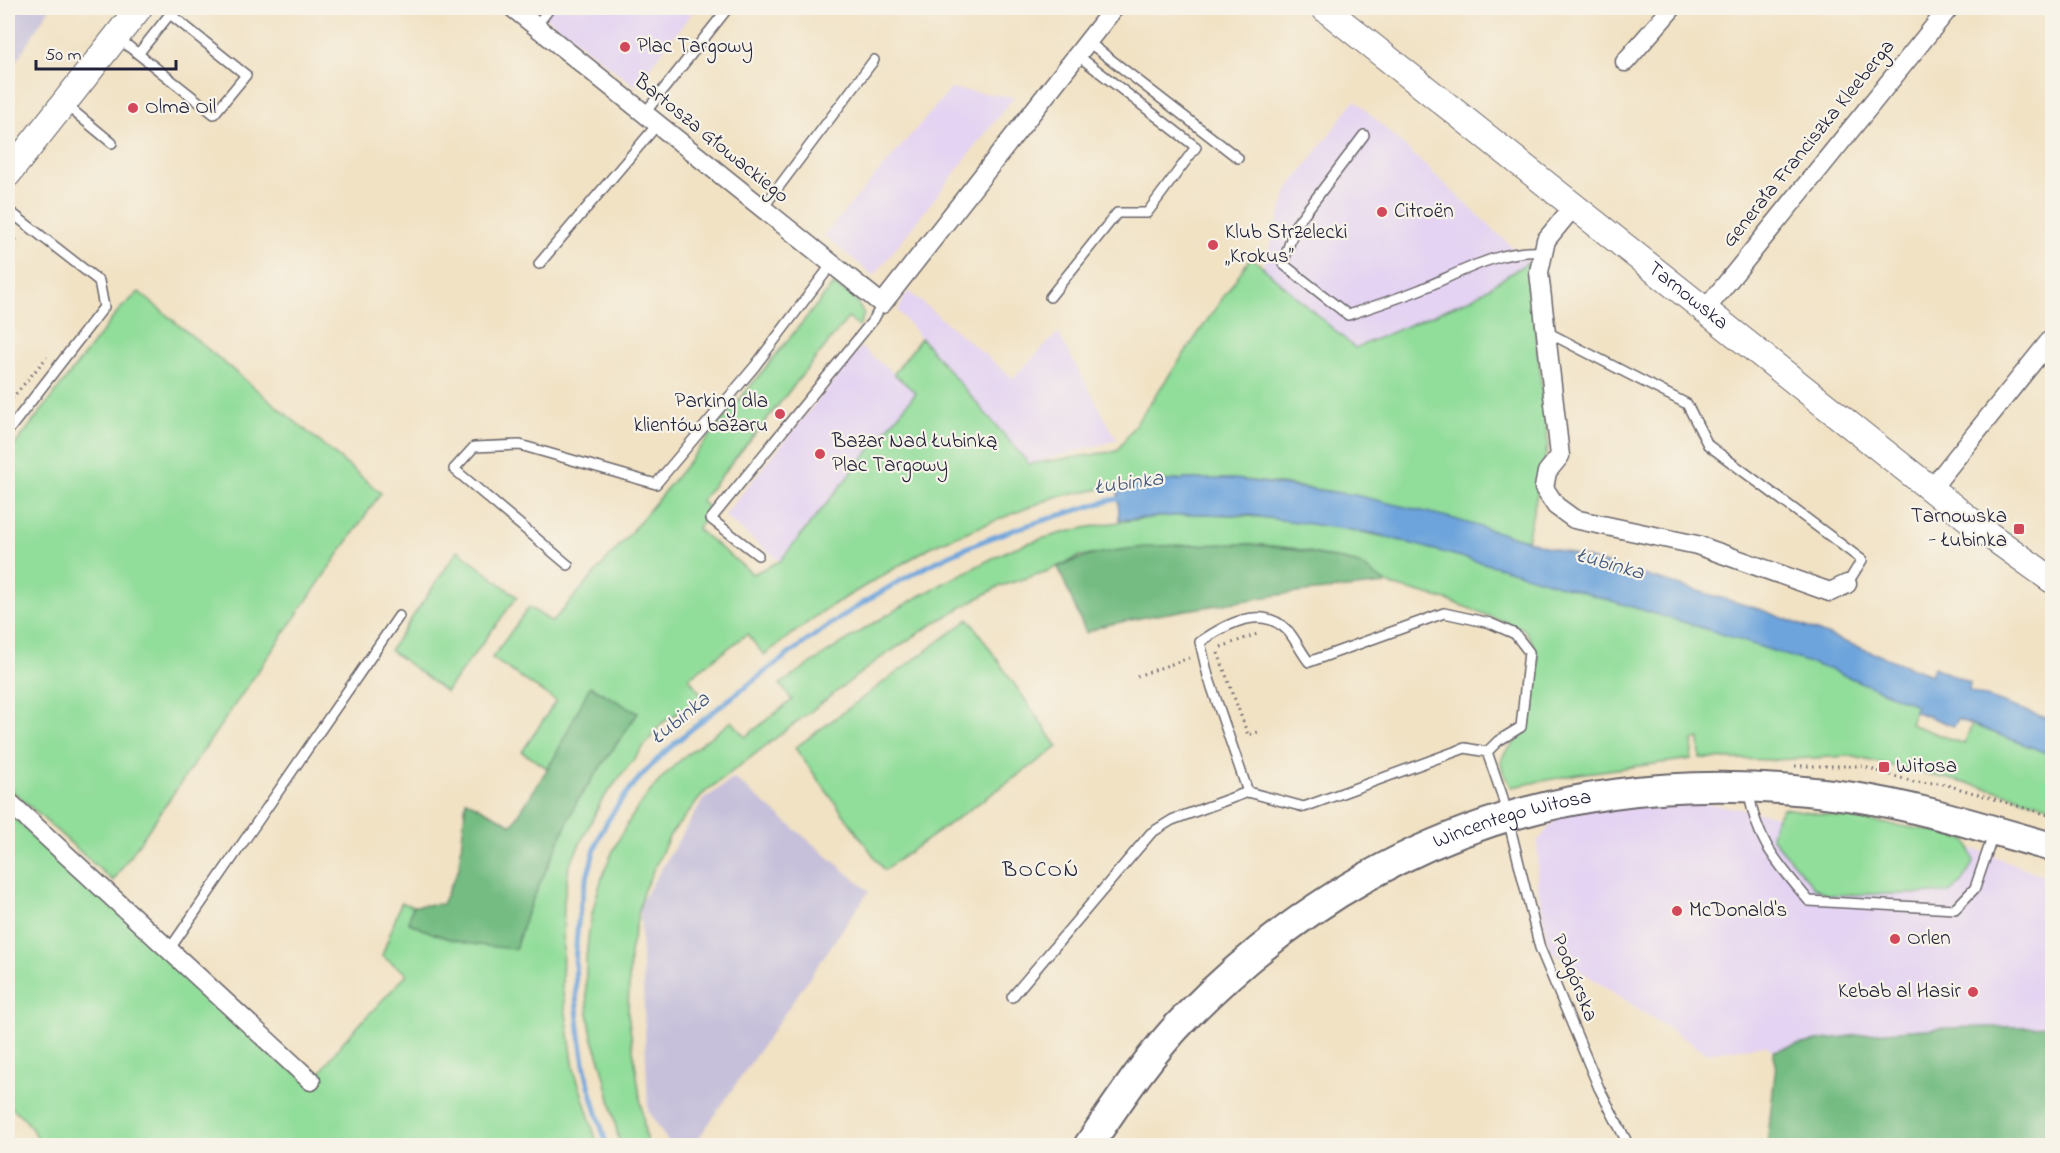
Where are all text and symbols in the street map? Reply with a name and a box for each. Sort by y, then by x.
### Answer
place label: Plac Targowy [637,32,753,64]
scale bar [36,33,176,71]
street label: Generała Franciszka Kleeberga [1715,33,1904,256]
marker: Plac Targowy [618,40,632,54]
text: 50 m [45,43,82,69]
street label: Bartosza Głowackiego [625,66,795,213]
place label: Olma Oil [145,93,216,123]
marker: Olma Oil [126,101,140,115]
place label: Citroën [1394,197,1454,227]
marker: Citroën [1375,205,1389,219]
place label: Klub Strzelecki „Krokus” [1225,218,1348,272]
marker: Klub Strzelecki „Krokus” [1206,238,1220,252]
street label: Tarnowska [1641,255,1735,338]
place label: Parking dla klientów bazaru [634,387,768,441]
marker: Parking dla klientów bazaru [773,407,787,421]
place label: Bazar Nad Łubinką Plac Targowy [831,427,998,483]
marker: Bazar Nad Łubinką Plac Targowy [813,447,827,461]
water label: Łubinka [1093,463,1166,505]
place label: Tarnowska - Łubinka [1911,502,2007,556]
marker: Tarnowska - Łubinka [2012,522,2026,536]
water label: Łubinka [1573,540,1648,590]
water label: Łubinka [644,684,719,753]
place label: Witosa [1896,752,1957,782]
marker: Witosa [1877,760,1891,774]
street label: Wincentego Witosa [1429,783,1594,857]
district label: BOCOŃ [1001,855,1080,887]
place label: McDonald's [1689,896,1787,926]
marker: McDonald's [1670,904,1684,918]
place label: Orlen [1907,924,1951,954]
street label: Podgórska [1541,930,1605,1027]
marker: Orlen [1888,932,1902,946]
place label: Kebab al Hasir [1838,977,1961,1007]
marker: Kebab al Hasir [1966,985,1980,999]

